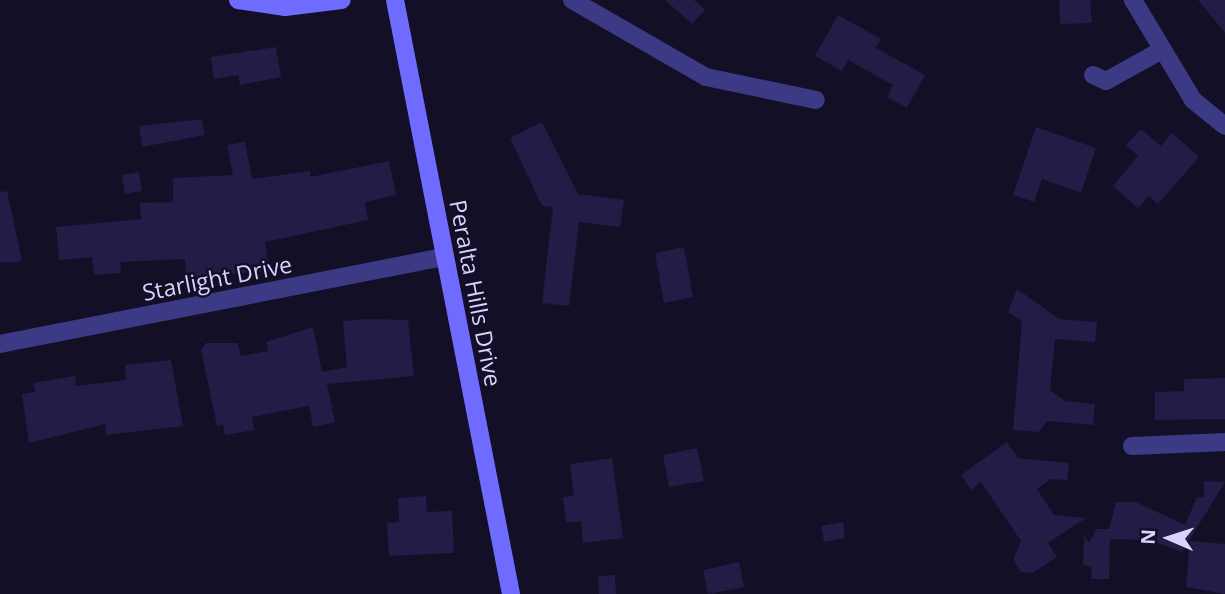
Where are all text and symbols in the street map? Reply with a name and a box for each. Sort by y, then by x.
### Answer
street label: Peralta Hills Drive [444,197,508,389]
street label: Starlight Drive [140,250,294,306]
north arrow [1134,503,1204,573]
text: N [1135,529,1161,545]

